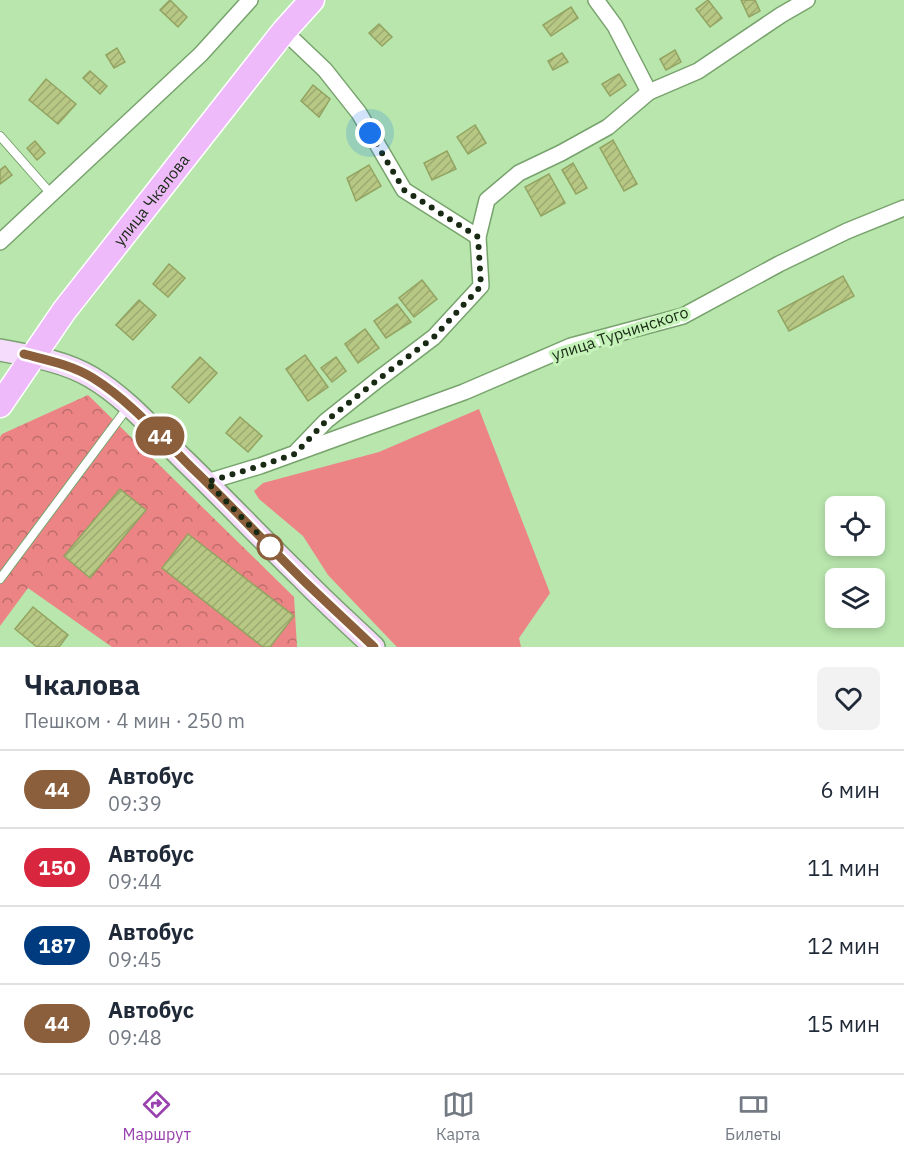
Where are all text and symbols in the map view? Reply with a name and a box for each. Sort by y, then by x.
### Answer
your location [355,118,385,148]
street label: улица Чкалова [109,150,194,250]
street label: улица Турчинского [549,301,691,365]
line badge: 44 [133,416,187,456]
text: 44 [147,422,173,450]
map controls [825,496,885,628]
button: locate [825,496,885,556]
unlabelled marker [257,534,283,560]
button: layers [825,568,885,628]
text: Чкалова [24,666,140,703]
button: heart [817,667,880,730]
text: Пешком · 4 мин · 250 m [24,707,245,734]
text: Автобус [108,761,194,790]
text: 44 [44,775,70,803]
text: 6 мин [820,775,880,804]
text: 09:39 [108,790,162,817]
text: Автобус [108,839,194,868]
text: 150 [38,853,76,881]
text: 11 мин [807,853,880,882]
text: 09:44 [108,868,162,895]
text: Автобус [108,917,194,946]
text: 187 [38,931,76,959]
text: 12 мин [807,931,880,960]
text: 09:45 [108,946,162,973]
text: Автобус [108,995,194,1024]
text: 44 [44,1009,70,1037]
text: 15 мин [807,1009,880,1038]
text: 09:48 [108,1024,162,1051]
tab: Маршрут [123,1088,191,1144]
tab: Карта [436,1088,480,1144]
tab: Билеты [725,1088,781,1144]

